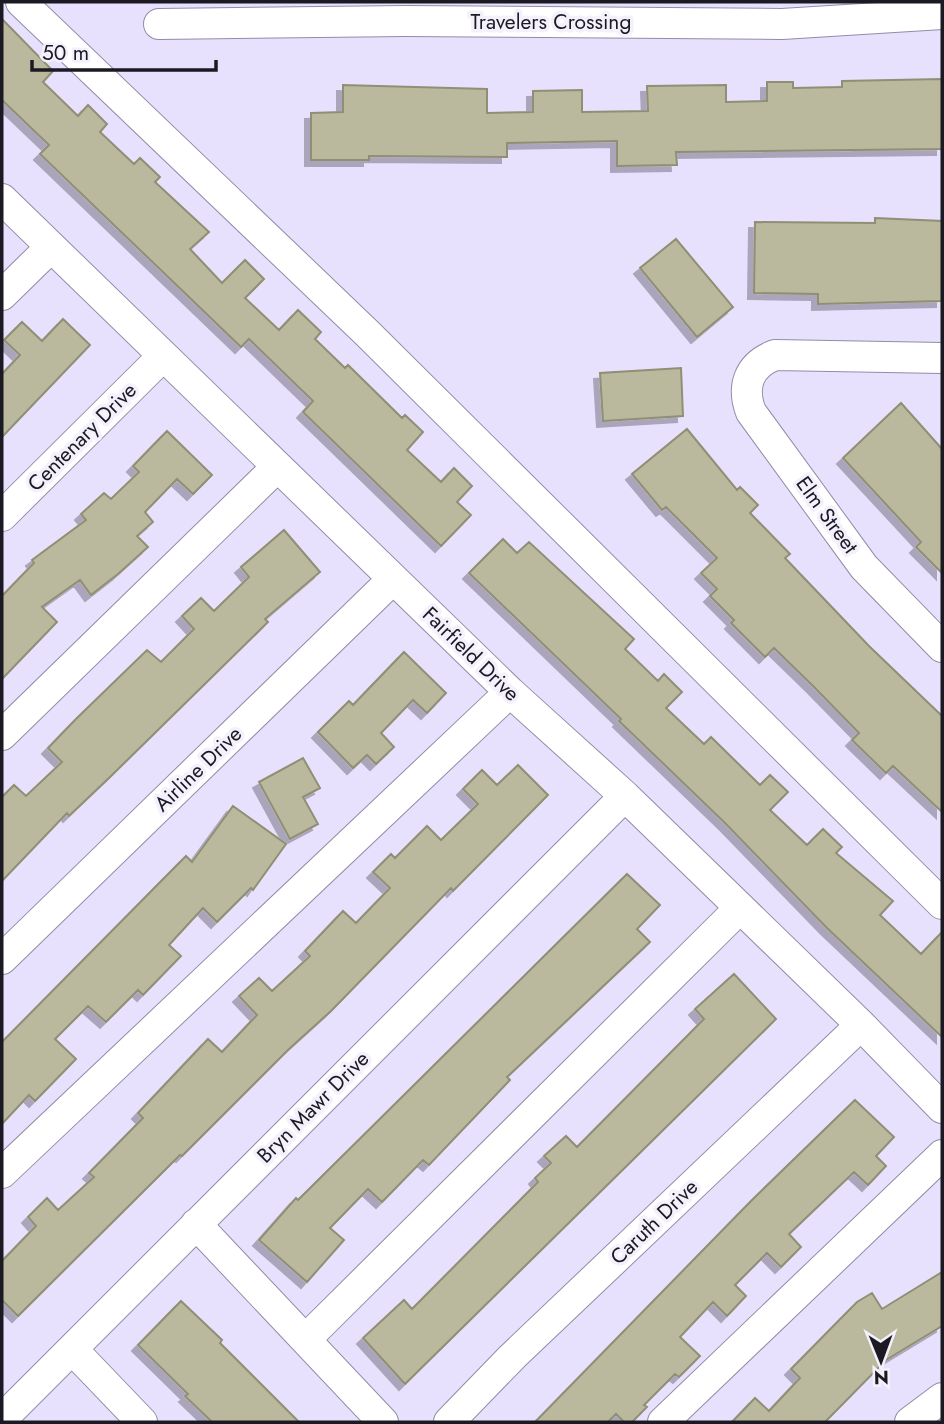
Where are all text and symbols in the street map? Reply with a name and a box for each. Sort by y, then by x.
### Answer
street label: Travelers Crossing [471,7,631,37]
scale bar [32,28,215,72]
text: 50 m [42,38,89,68]
street label: Centenary Drive [21,376,143,498]
street label: Elm Street [789,470,865,560]
street label: Fairfield Drive [416,600,526,708]
street label: Airline Drive [147,719,249,819]
street label: Bryn Mawr Drive [250,1044,376,1170]
street label: Caruth Drive [603,1172,705,1272]
north arrow [846,1326,916,1396]
text: N [874,1364,889,1391]

